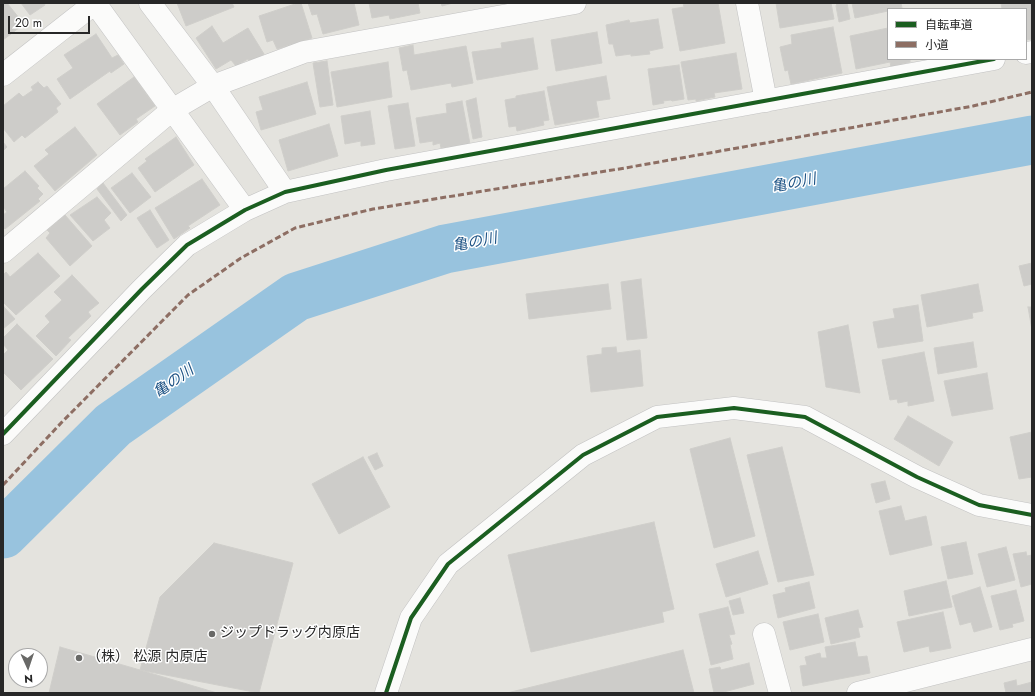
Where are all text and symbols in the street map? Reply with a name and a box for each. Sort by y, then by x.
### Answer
scale bar [10,8,92,34]
legend [887,8,1027,60]
text: 20 m [15,14,42,32]
text: 自転車道 [925,16,973,34]
text: 小道 [925,36,949,54]
water label: 亀の川 [770,171,818,197]
water label: 亀の川 [451,230,499,256]
water label: 亀の川 [150,362,198,402]
place label: ジップドラッグ内原店 [220,626,360,642]
marker: ジップドラッグ内原店 [207,629,217,639]
north arrow [8,648,48,688]
place label: （株） 松源 内原店 [87,650,207,666]
marker: （株） 松源 内原店 [74,653,84,663]
text: N [24,671,33,687]

